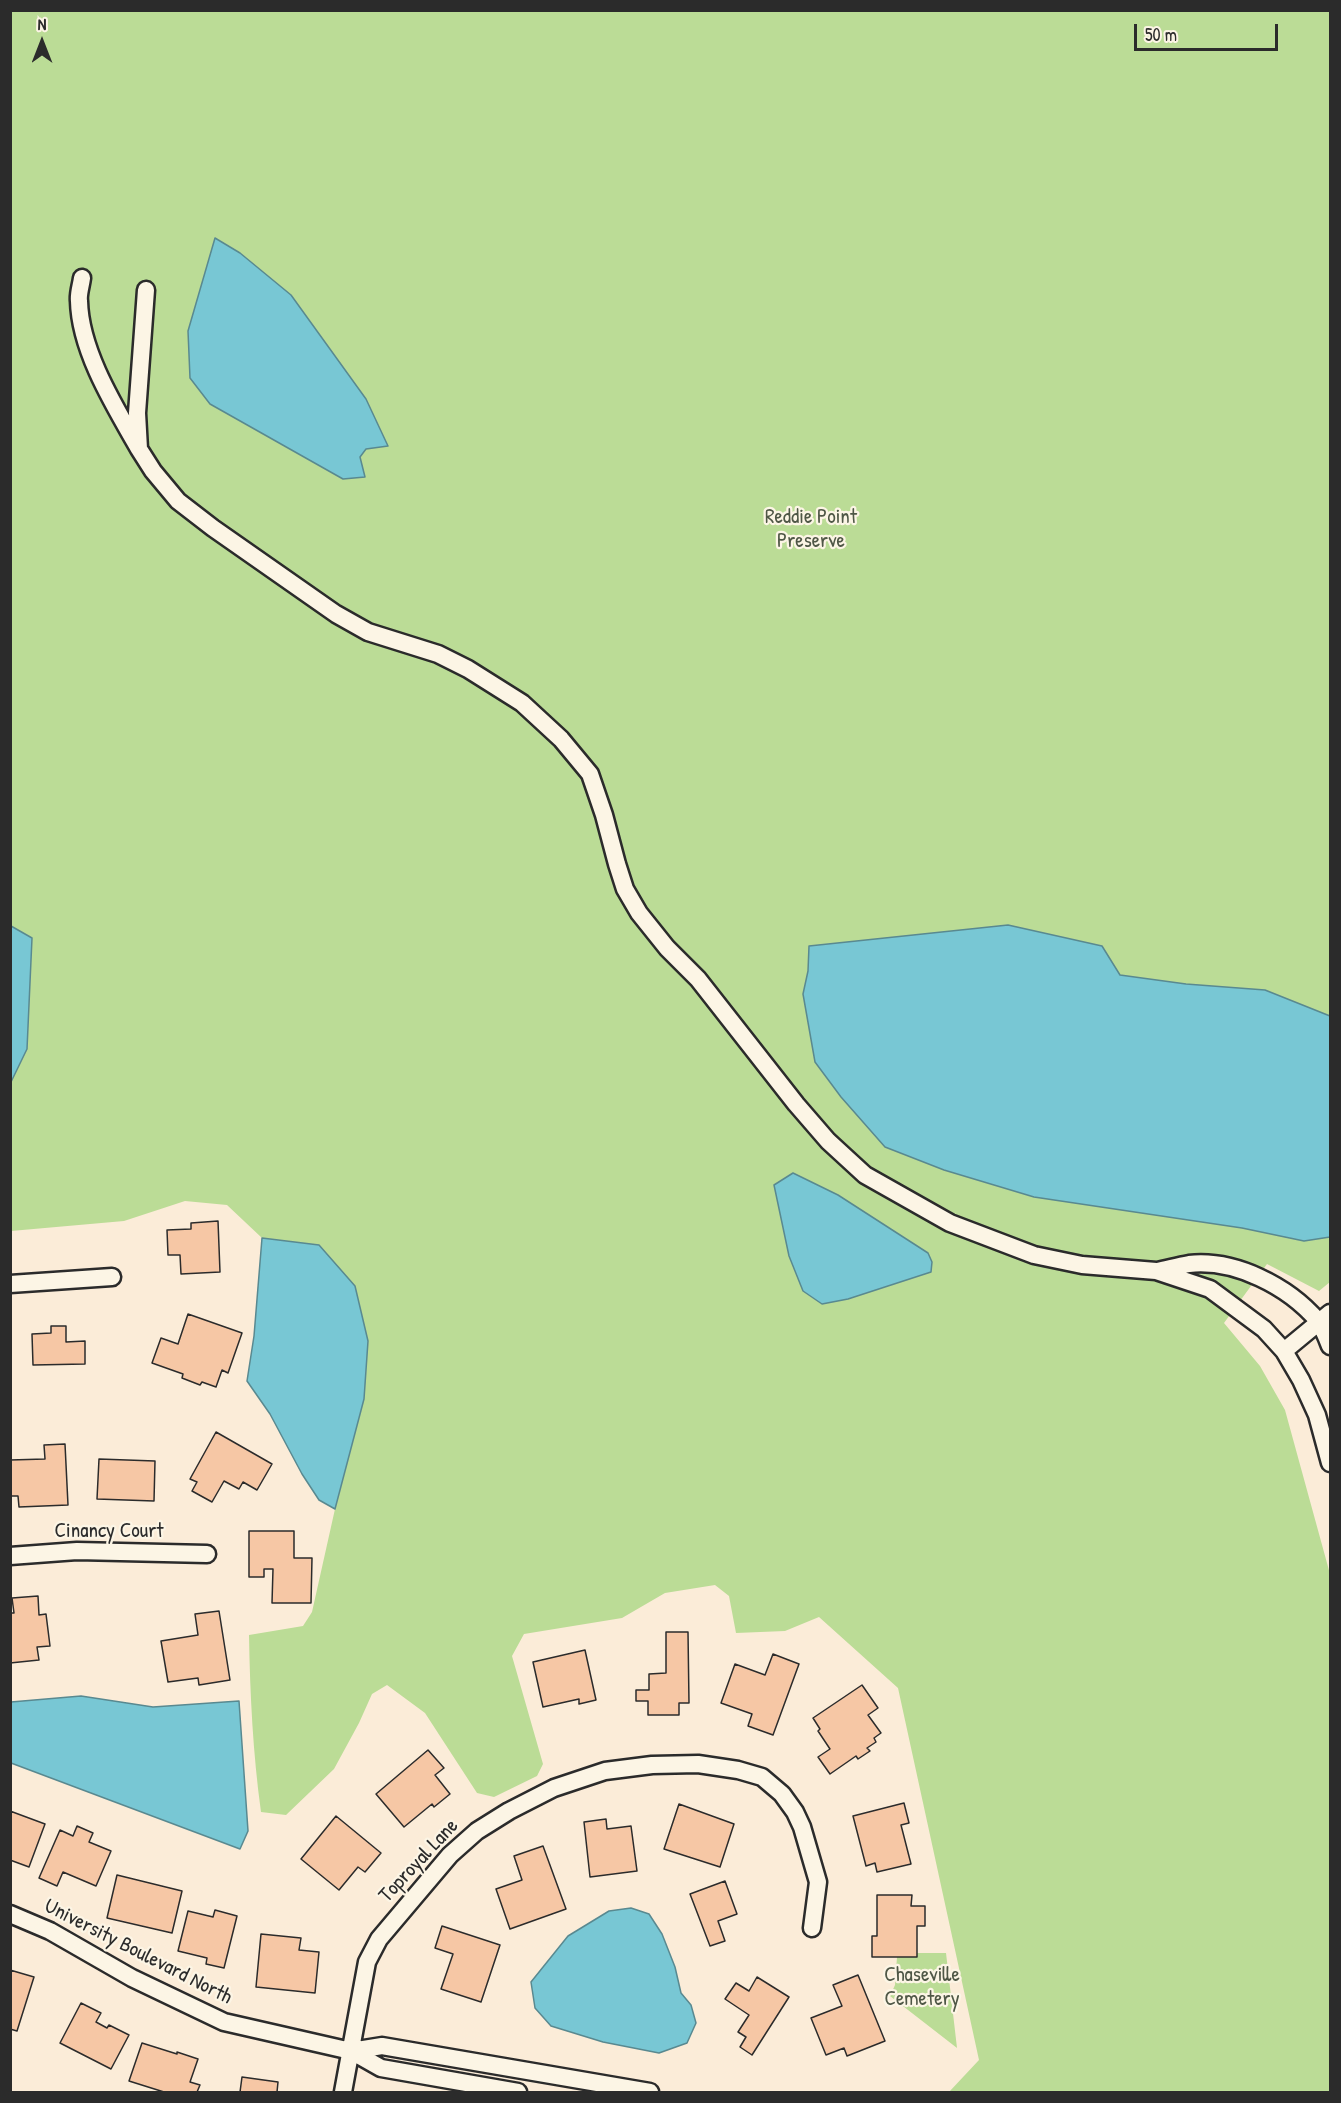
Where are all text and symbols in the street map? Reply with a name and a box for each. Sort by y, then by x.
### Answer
north arrow [12,12,72,72]
scale bar [1137,12,1281,50]
text: N [38,13,46,35]
text: 50 m [1145,22,1177,47]
park label: Reddie Point Preserve [765,504,857,554]
street label: Cinancy Court [55,1518,163,1544]
street label: Toproyal Lane [374,1814,464,1908]
street label: University Boulevard North [40,1894,236,2010]
park label: Chaseville Cemetery [884,1962,960,2012]

